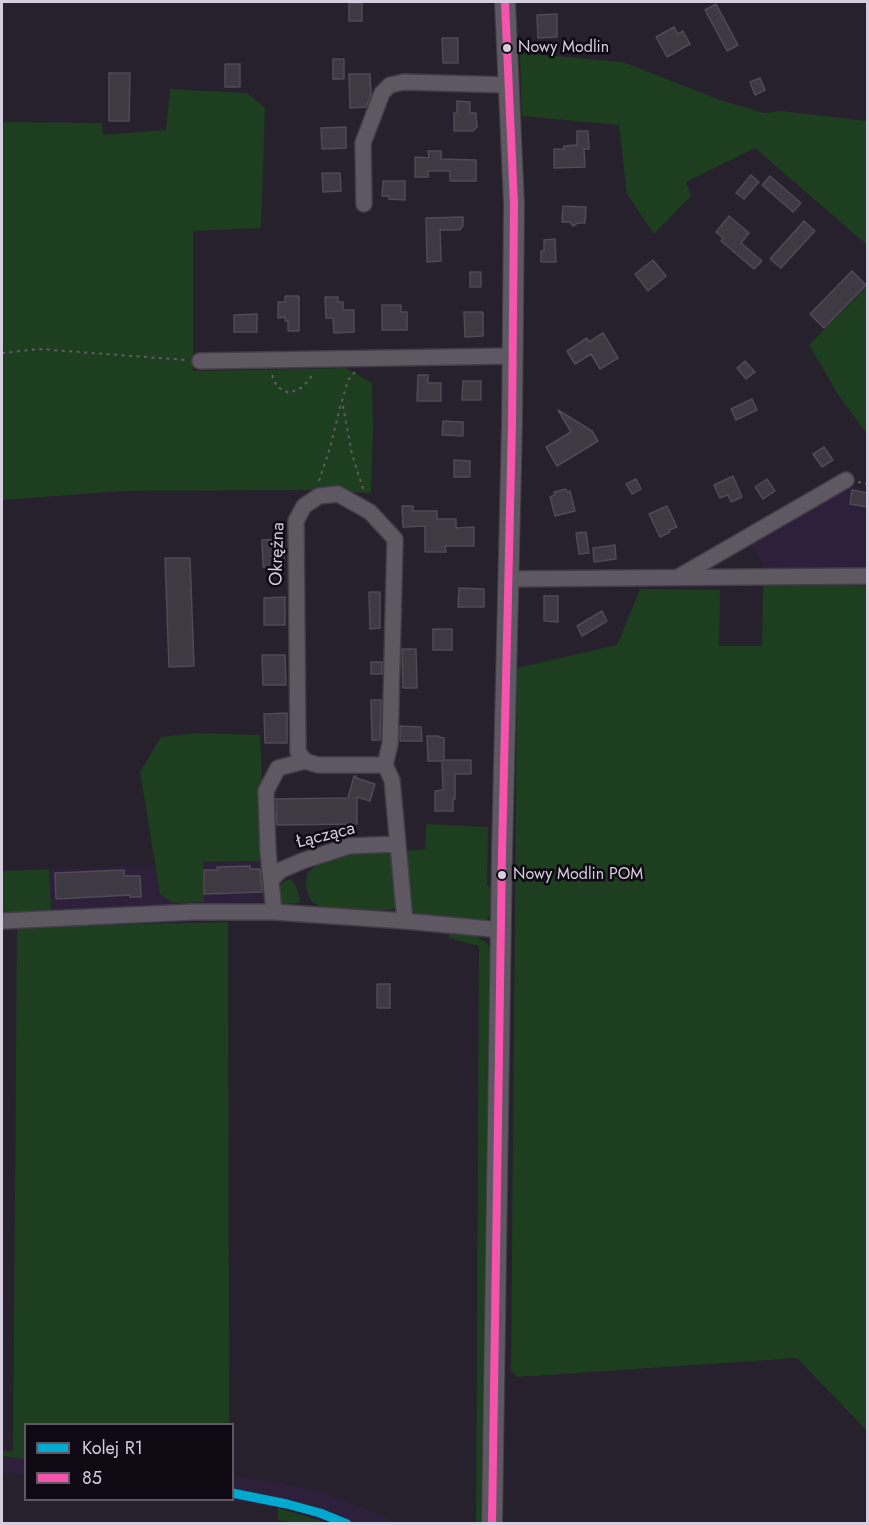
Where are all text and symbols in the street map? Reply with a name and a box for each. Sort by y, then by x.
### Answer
place label: Nowy Modlin [518,38,609,58]
marker: Nowy Modlin [501,42,513,54]
street label: Okrężna [266,522,290,586]
street label: Łącząca [294,818,358,854]
place label: Nowy Modlin POM [513,865,643,885]
marker: Nowy Modlin POM [496,869,508,881]
legend [24,1423,234,1501]
text: Kolej R1 [82,1435,143,1461]
text: 85 [82,1465,102,1491]

